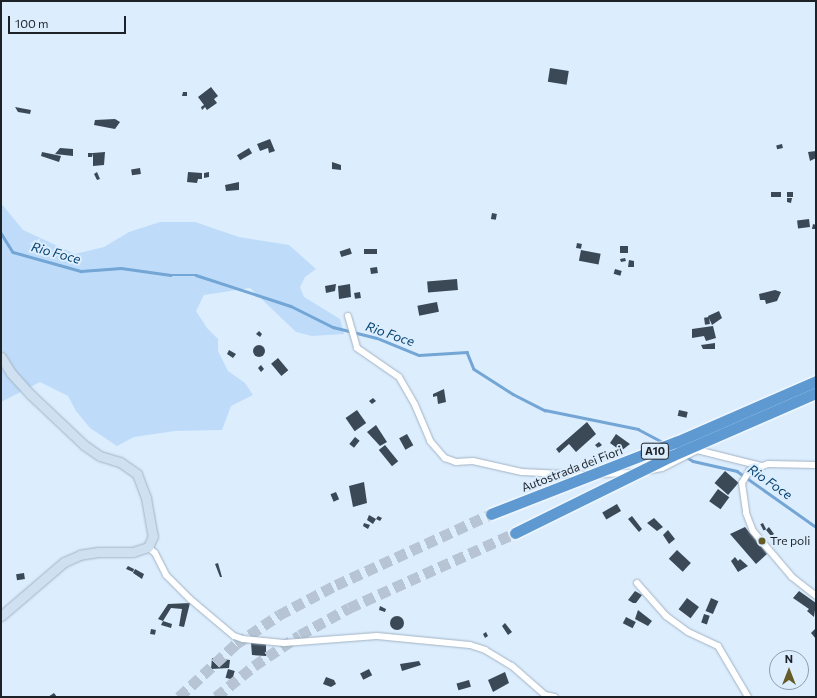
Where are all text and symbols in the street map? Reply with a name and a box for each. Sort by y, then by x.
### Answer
scale bar [10,8,128,34]
text: 100 m [15,16,49,30]
water label: Rio Foce [30,239,82,267]
water label: Rio Foce [364,318,416,350]
road number: A10 [640,442,670,460]
street label: Autostrada dei Fiori [519,443,625,495]
water label: Rio Foce [745,461,795,503]
place label: Tre poli [770,534,810,548]
marker: Tre poli [757,536,767,546]
north arrow [769,650,809,690]
text: N [785,652,793,665]

